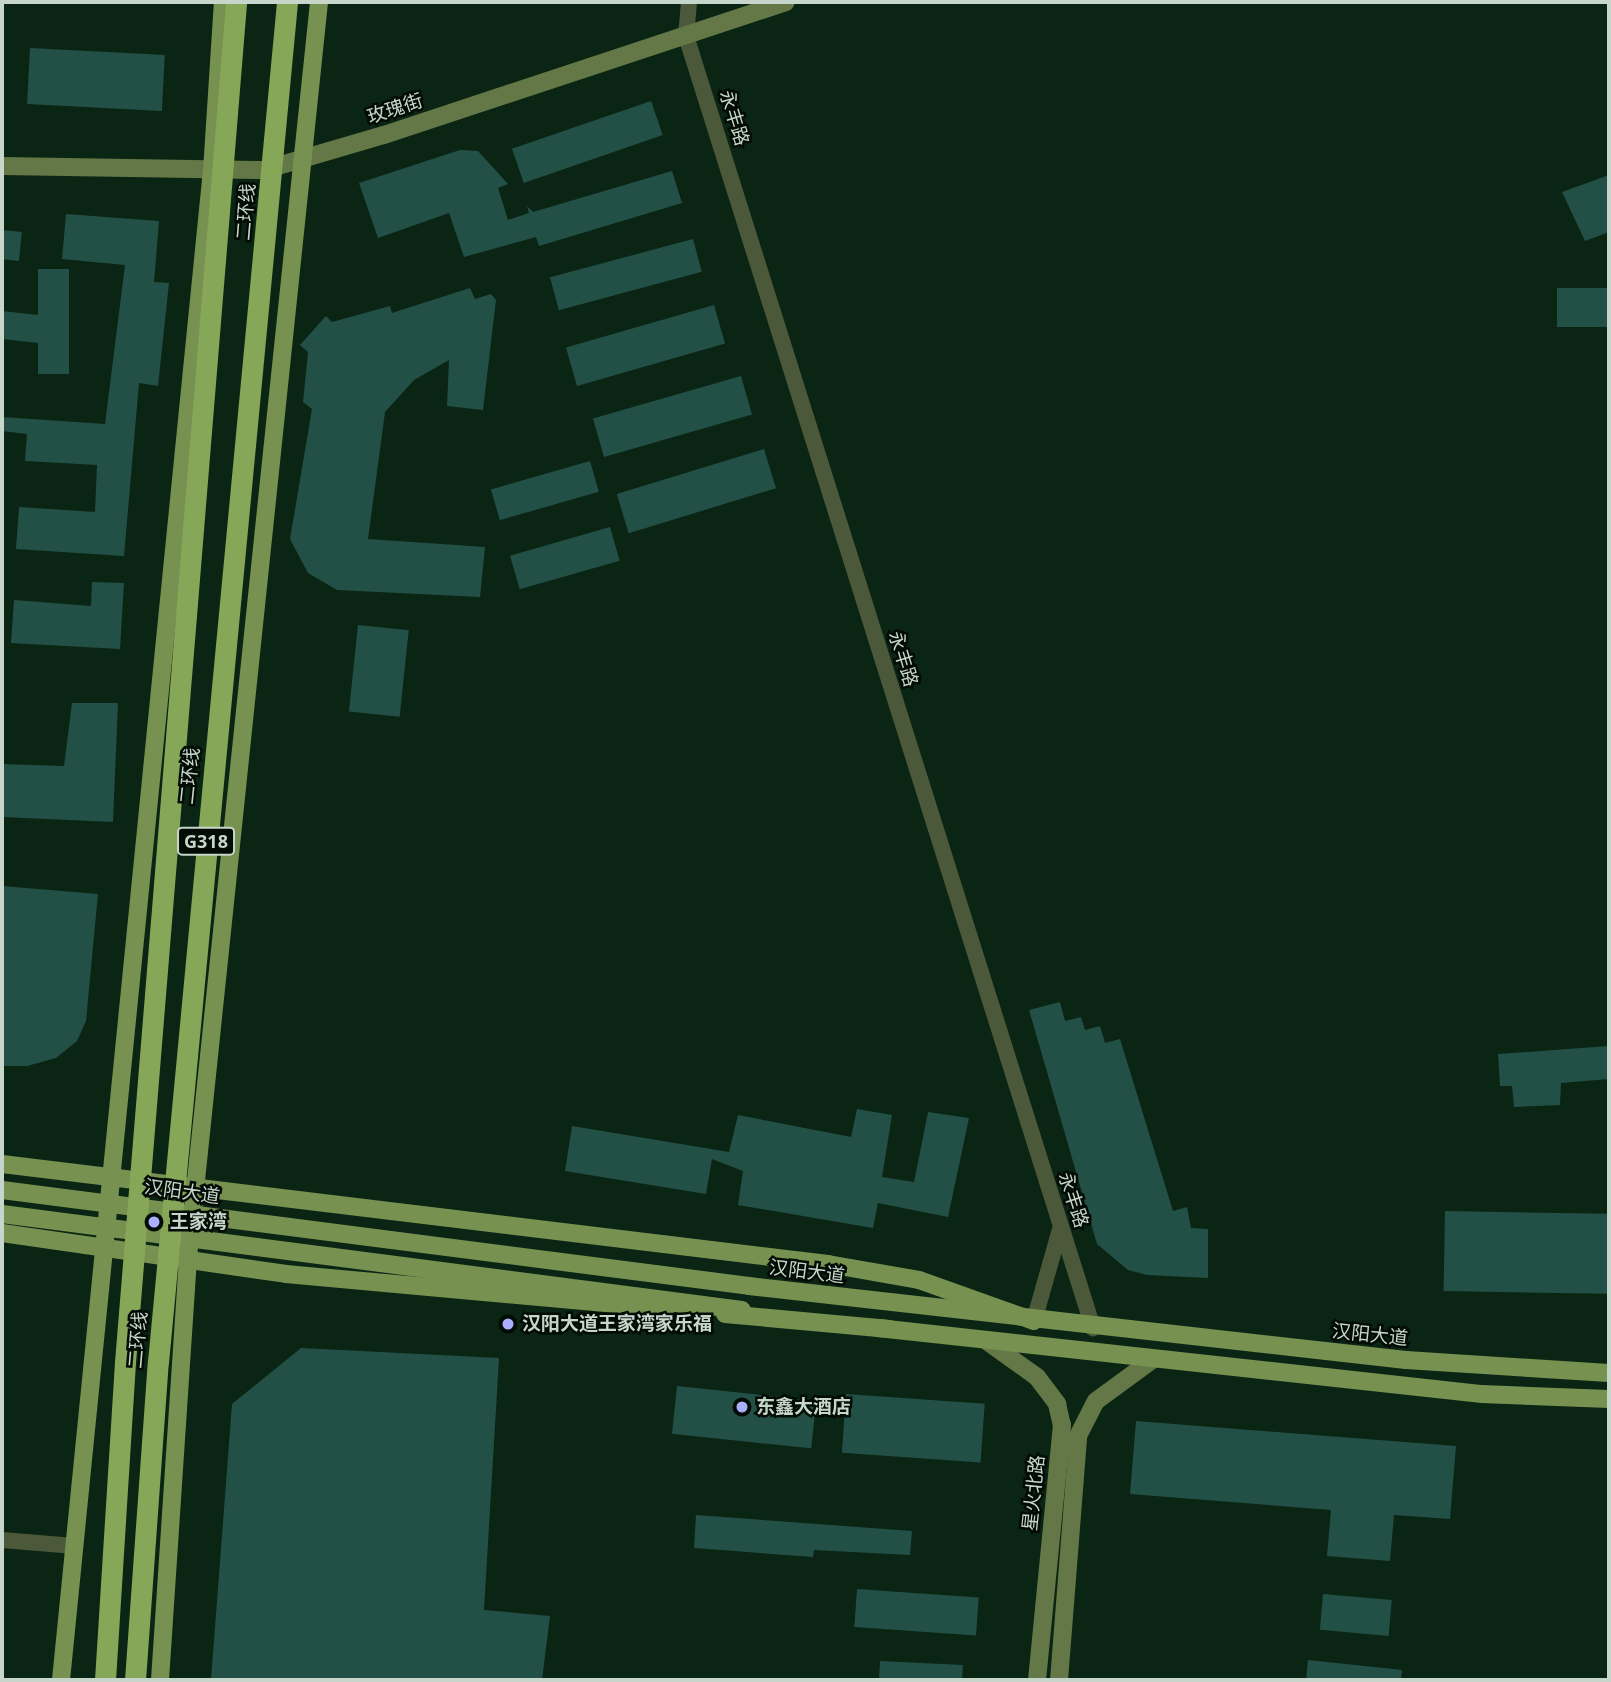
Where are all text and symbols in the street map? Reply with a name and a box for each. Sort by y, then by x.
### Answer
street label: 永丰路 [715,87,753,149]
street label: 玫瑰街 [364,89,426,129]
street label: 二环线 [232,183,260,241]
street label: 永丰路 [884,628,922,690]
street label: 二环线 [176,746,204,806]
road number: G318 [176,826,236,856]
street label: 永丰路 [1053,1169,1093,1231]
street label: 汉阳大道 [143,1175,221,1209]
place label: 王家湾 [170,1211,227,1233]
marker: 王家湾 [144,1212,164,1232]
street label: 汉阳大道 [768,1256,846,1288]
street label: 二环线 [124,1311,152,1369]
place label: 汉阳大道王家湾家乐福 [522,1313,712,1335]
marker: 汉阳大道王家湾家乐福 [500,1316,516,1332]
street label: 汉阳大道 [1331,1320,1409,1350]
place label: 东鑫大酒店 [756,1396,851,1418]
marker: 东鑫大酒店 [734,1399,750,1415]
street label: 星火北路 [1019,1454,1049,1532]

